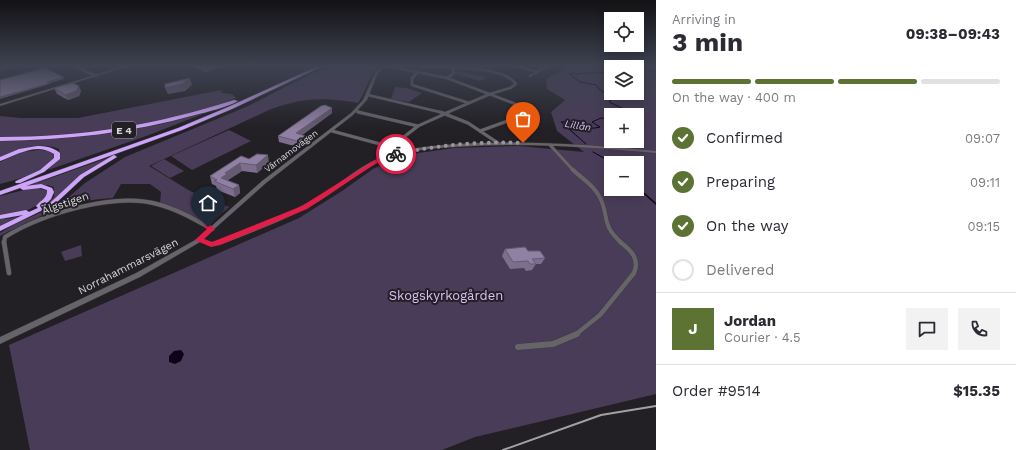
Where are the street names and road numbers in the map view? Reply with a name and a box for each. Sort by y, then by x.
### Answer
road number: E 4 [112,122,136,138]
street label: Värnamovägen [262,128,320,174]
street label: Älgstigen [40,188,90,218]
street label: Norrahammarsvägen [76,236,180,297]

